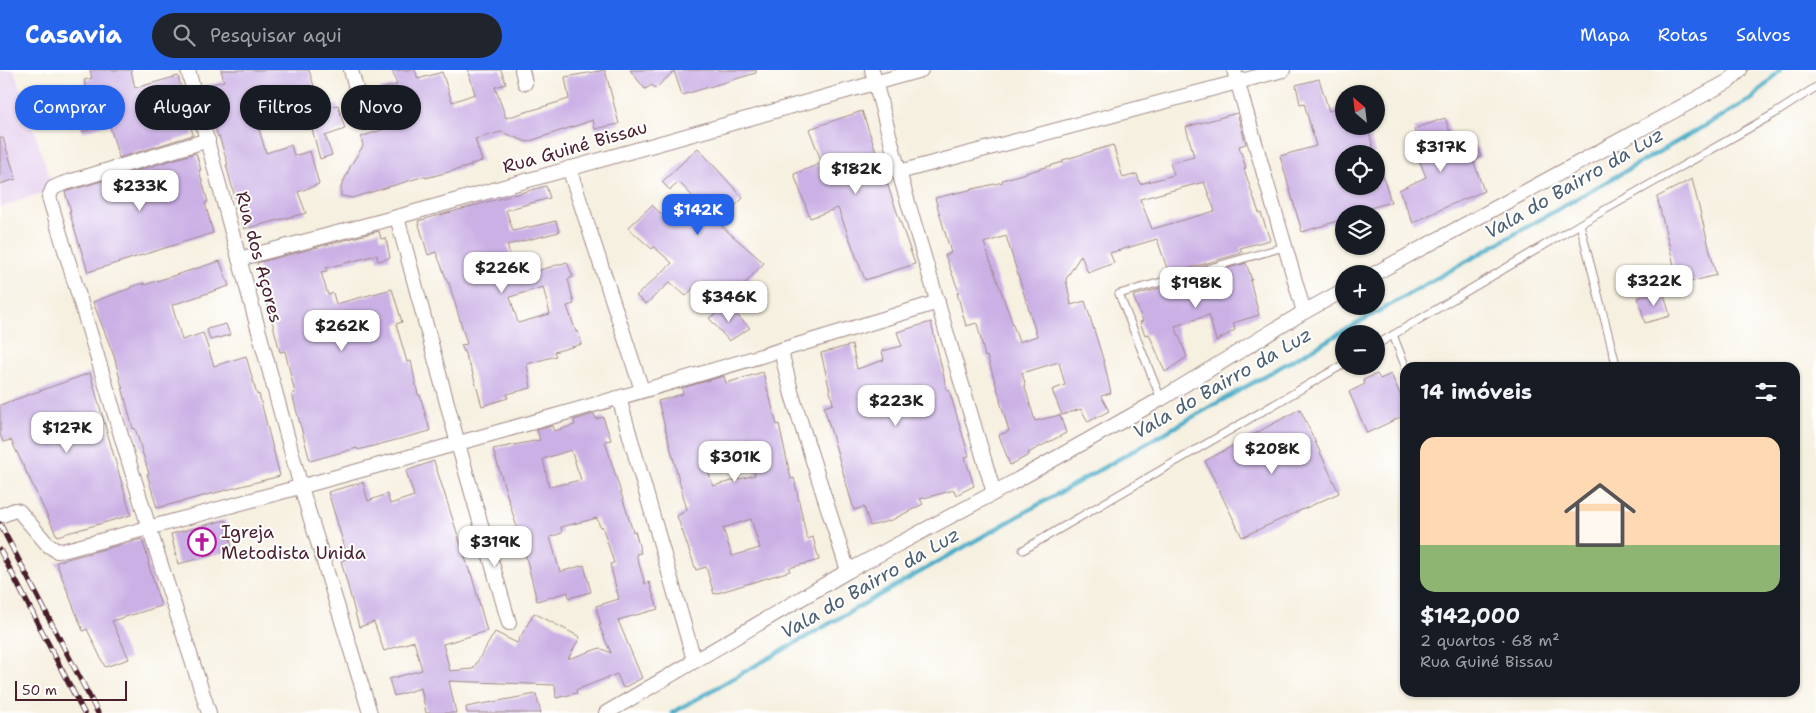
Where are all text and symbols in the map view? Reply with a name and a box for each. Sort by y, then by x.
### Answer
search box [152,13,502,58]
text: Casavia [25,19,122,51]
icon: search [170,21,198,49]
text: Pesquisar aqui [210,23,342,48]
text: Mapa [1580,23,1630,47]
text: Rotas [1658,23,1708,47]
text: Salvos [1736,23,1791,47]
chip: Comprar [15,85,125,130]
chip: Alugar [135,85,230,130]
chip: Filtros [240,85,331,130]
chip: Novo [341,85,421,130]
north arrow [1335,85,1385,135]
map controls [1335,85,1385,375]
street label: Rua Guiné Bissau [500,115,650,179]
water label: Vala do Bairro da Luz [1480,122,1668,244]
pin: $317K [1406,131,1476,173]
text: $317K [1416,136,1466,157]
button: locate [1335,145,1385,195]
pin: $182K [821,152,891,195]
text: $182K [831,158,881,179]
pin: $233K [105,170,175,212]
text: $233K [113,175,167,196]
street label: Rua dos Açores [230,189,288,325]
pin: $142K [663,194,733,236]
text: $142K [673,199,723,220]
button: layers [1335,205,1385,255]
pin: $226K [467,252,537,294]
text: $226K [475,257,529,278]
pin: $322K [1619,264,1689,307]
button: + [1335,265,1385,315]
pin: $198K [1161,266,1231,309]
text: $322K [1627,270,1681,291]
text: $198K [1171,272,1221,293]
pin: $346K [694,280,764,323]
text: $346K [701,286,757,307]
pin: $262K [307,310,377,352]
text: $262K [315,315,369,336]
water label: Vala do Bairro da Luz [1128,322,1316,444]
button: − [1335,325,1385,375]
text: 14 imóveis [1420,378,1532,406]
icon: filters [1752,378,1780,406]
pin: $223K [861,384,931,427]
text: $223K [869,390,923,411]
pin: $127K [32,412,102,454]
text: $127K [42,417,92,438]
pin: $208K [1237,432,1307,475]
text: $208K [1245,438,1299,459]
pin: $301K [700,440,770,483]
text: $301K [709,446,761,467]
icon: home [1555,470,1645,560]
place label: Igreja Metodista Unida [221,520,366,565]
water label: Vala do Bairro da Luz [776,522,964,644]
pin: $319K [460,526,530,568]
church icon: Igreja Metodista Unida [187,527,217,557]
text: $319K [470,531,520,552]
text: $142,000 [1420,602,1520,630]
text: 2 quartos · 68 m² [1420,630,1560,651]
text: Rua Guiné Bissau [1420,651,1553,672]
scale bar [15,678,128,701]
text: 50 m [22,681,57,699]

